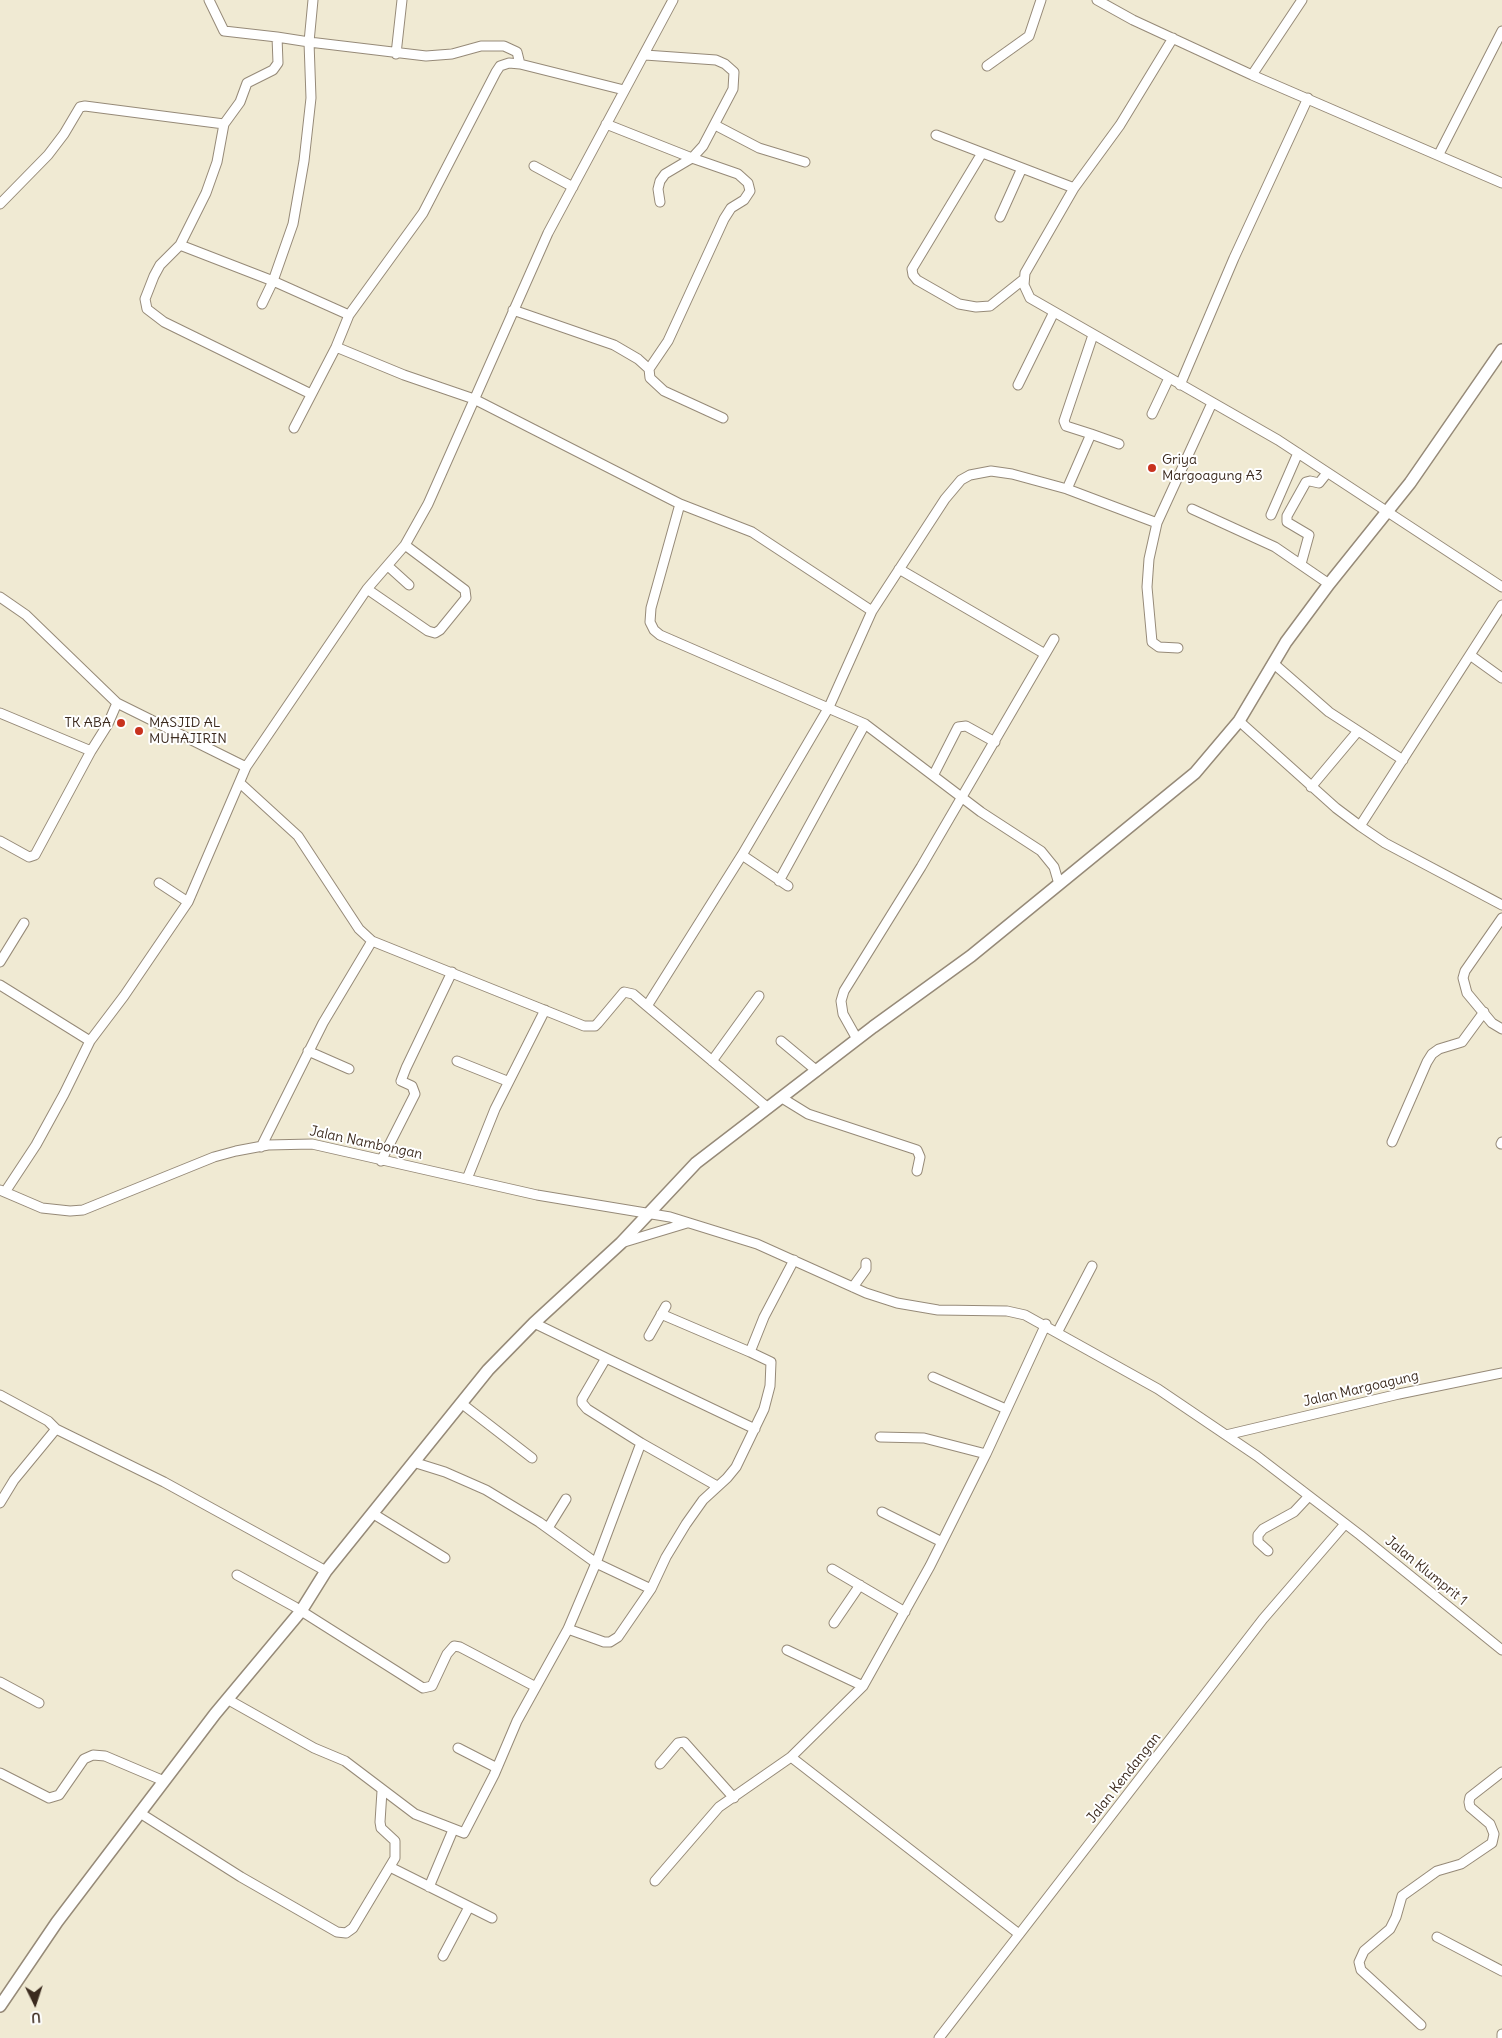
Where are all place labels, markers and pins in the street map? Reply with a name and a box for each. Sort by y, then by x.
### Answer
place label: Griya Margoagung A3 [1162,452,1263,484]
marker: Griya Margoagung A3 [1146,462,1158,474]
place label: TK ABA [65,715,111,731]
place label: MASJID AL MUHAJIRIN [149,715,227,748]
marker: TK ABA [115,717,127,729]
marker: MASJID AL MUHAJIRIN [133,725,145,737]

